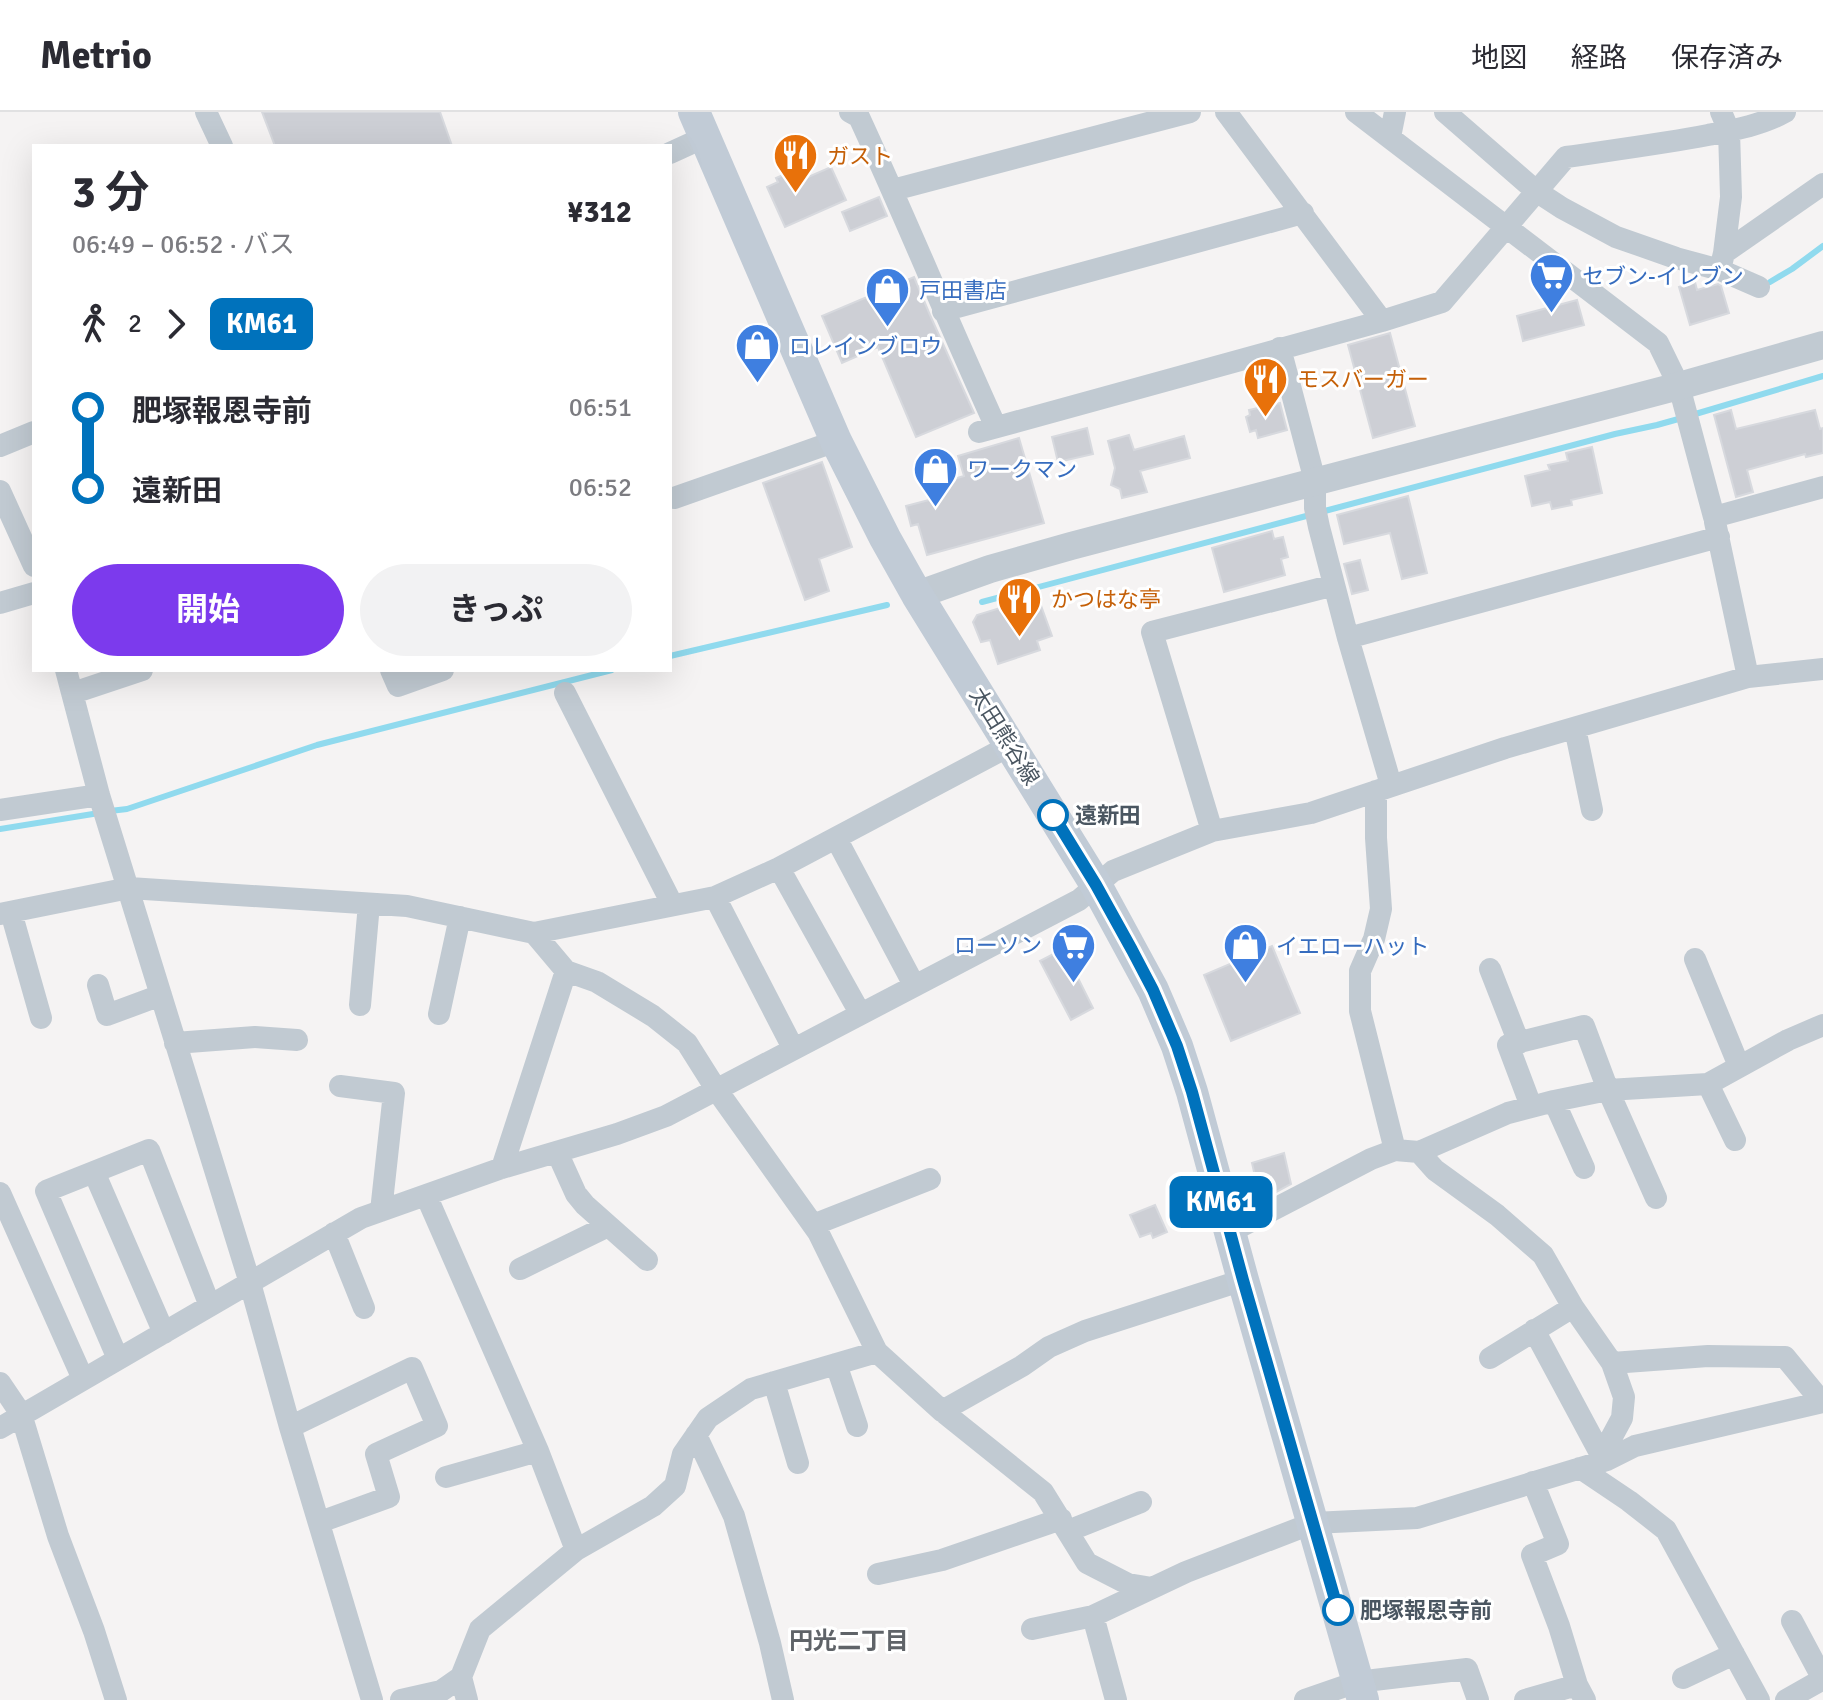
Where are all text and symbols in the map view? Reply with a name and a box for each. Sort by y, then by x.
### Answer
text: Metrio [40,32,152,79]
text: 地図 [1471,41,1527,75]
text: 経路 [1571,41,1627,75]
text: 保存済み [1671,41,1783,75]
restaurant icon: ガスト [772,132,820,195]
place label: ガスト [827,143,893,170]
text: 3 分 [72,166,149,220]
text: ¥312 [567,194,632,231]
text: 06:49 – 06:52 · バス [72,229,295,261]
supermarket icon: セブン-イレブン [1527,252,1575,315]
place label: セブン-イレブン [1582,263,1744,290]
shop icon: 戸田書店 [864,266,912,329]
place label: 戸田書店 [919,277,1007,304]
icon: walk [72,302,116,346]
icon: forward [154,302,198,346]
text: KM61 [226,307,297,341]
text: 2 [128,308,142,340]
shop icon: ロレインブロウ [734,322,782,385]
place label: ロレインブロウ [789,333,942,360]
restaurant icon: モスバーガー [1242,355,1290,418]
place label: モスバーガー [1297,366,1429,393]
text: 06:51 [569,392,632,424]
text: 肥塚報恩寺前 [132,393,312,430]
shop icon: ワークマン [912,445,960,508]
place label: ワークマン [967,456,1077,483]
text: 06:52 [569,472,632,504]
text: 遠新田 [132,473,222,510]
button: 開始 [72,564,344,656]
button: きっぷ [360,564,632,656]
restaurant icon: かつはな亭 [996,575,1044,638]
place label: かつはな亭 [1051,586,1161,613]
street label: 太田熊谷線 [964,682,1045,790]
marker: 遠新田 [1038,800,1068,830]
place label: 遠新田 [1075,802,1141,829]
supermarket icon: ローソン [1049,921,1097,984]
shop icon: イエローハット [1221,922,1269,985]
place label: ローソン [954,932,1042,959]
place label: イエローハット [1276,933,1429,960]
line badge: KM61 [1165,1176,1277,1228]
text: KM61 [1186,1185,1256,1219]
marker: 肥塚報恩寺前 [1323,1595,1353,1625]
place label: 肥塚報恩寺前 [1360,1597,1492,1624]
district label: 円光二丁目 [789,1626,909,1656]

